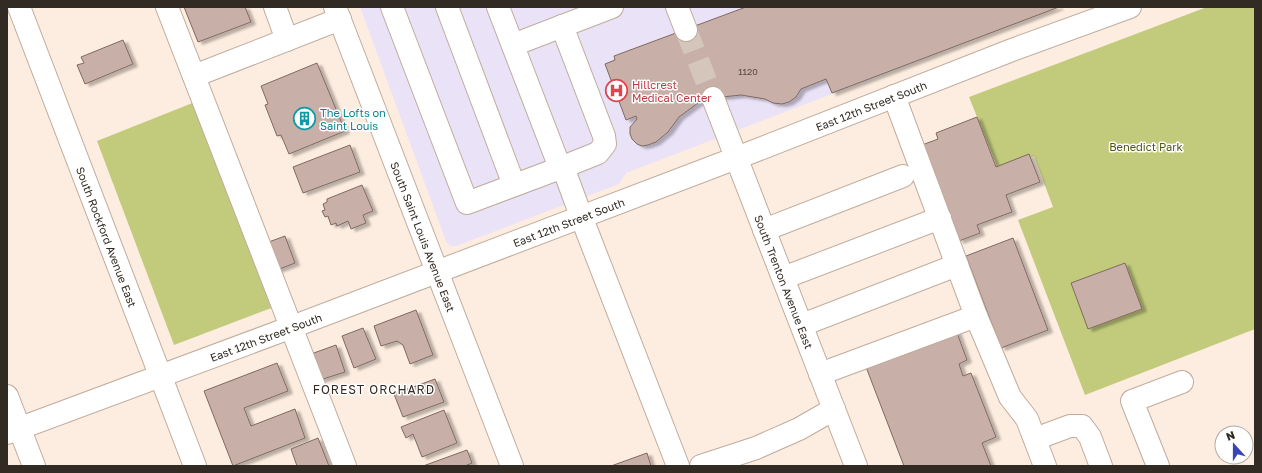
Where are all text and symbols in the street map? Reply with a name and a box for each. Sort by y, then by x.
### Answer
house number: 1120 [738,66,758,77]
hospital icon: Hillcrest Medical Center [603,77,629,103]
place label: Hillcrest Medical Center [632,78,712,104]
street label: East 12th Street South [813,78,928,133]
building icon: The Lofts on Saint Louis [292,105,318,131]
place label: The Lofts on Saint Louis [320,106,386,132]
park label: Benedict Park [1109,140,1183,153]
street label: South Saint Louis Avenue East [389,160,458,313]
street label: South Rockford Avenue East [74,165,140,309]
street label: East 12th Street South [511,195,626,249]
street label: South Trenton Avenue East [752,213,816,350]
street label: East 12th Street South [208,310,323,364]
district label: FOREST ORCHARD [313,382,435,397]
north arrow [1214,425,1254,465]
text: N [1224,428,1236,443]

